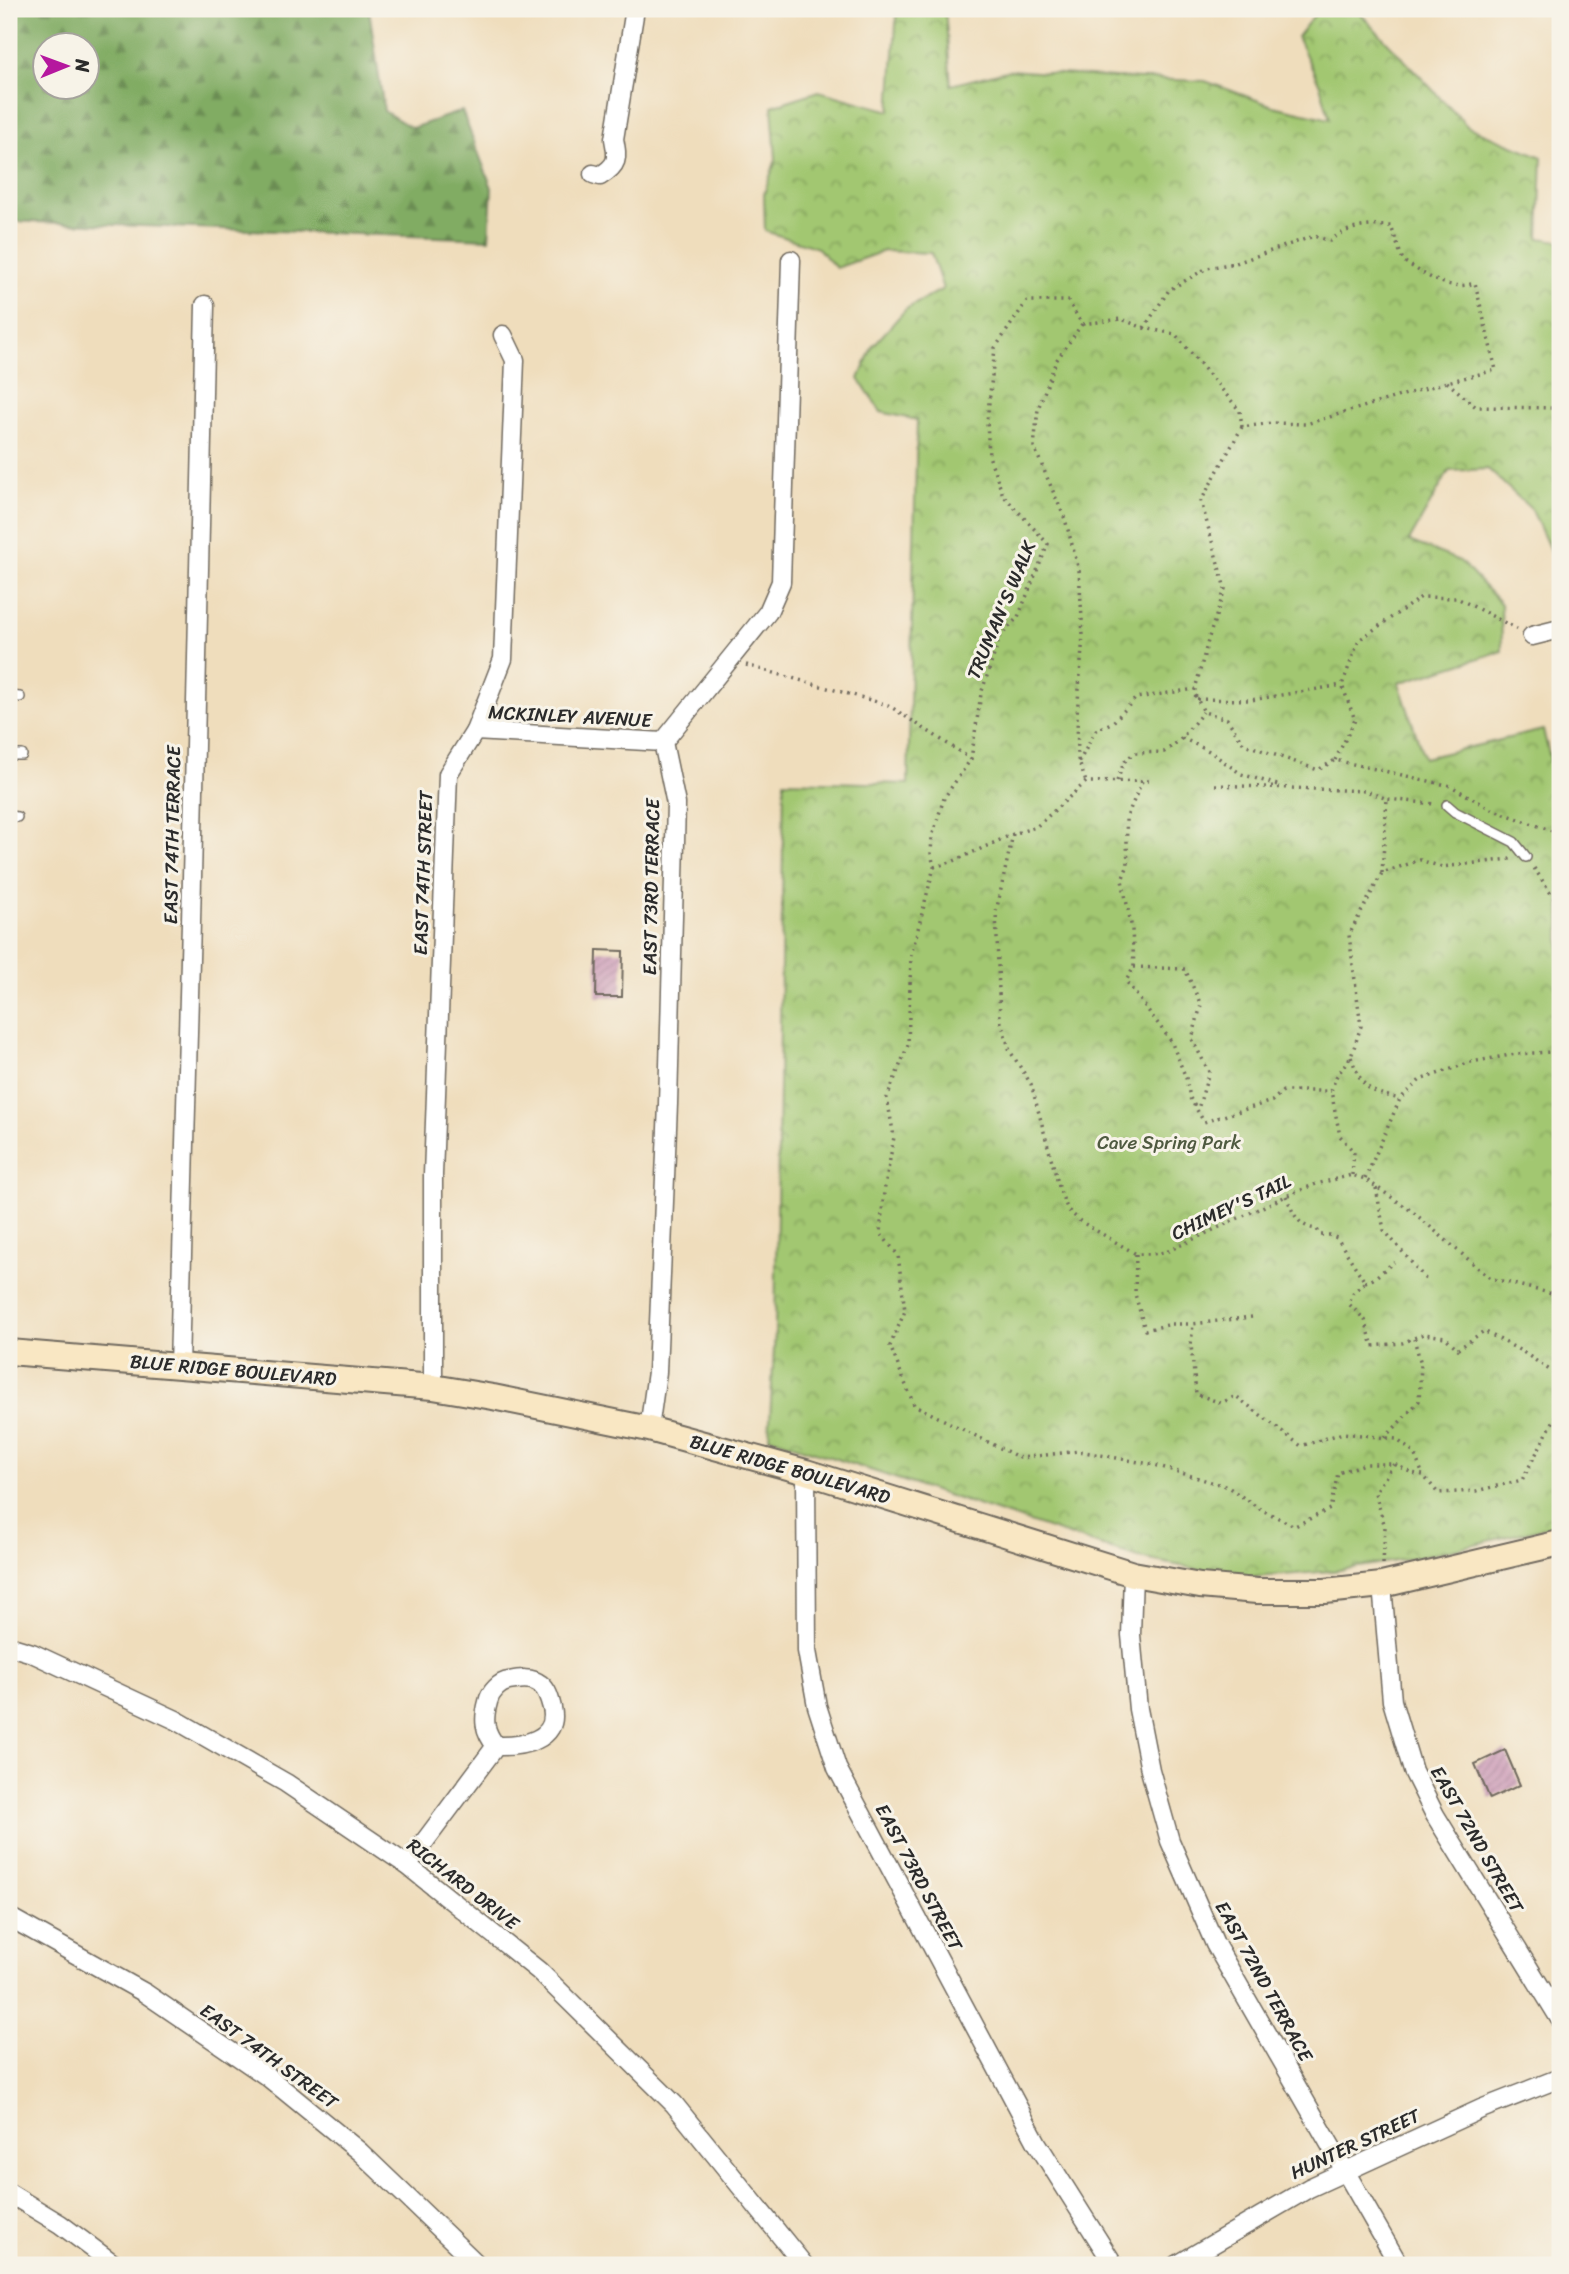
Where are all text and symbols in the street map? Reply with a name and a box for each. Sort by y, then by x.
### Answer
north arrow [32,32,102,102]
text: N [66,58,99,73]
street label: TRUMAN'S WALK [957,534,1046,684]
street label: MCKINLEY AVENUE [488,695,654,737]
street label: EAST 74TH TERRACE [154,744,190,925]
street label: EAST 74TH STREET [404,789,442,956]
street label: EAST 73RD TERRACE [633,797,669,976]
park label: Cave Spring Park [1097,1126,1242,1159]
street label: CHIMEY'S TAIL [1166,1165,1297,1249]
street label: BLUE RIDGE BOULEVARD [129,1345,338,1396]
street label: BLUE RIDGE BOULEVARD [686,1425,895,1514]
street label: EAST 72ND STREET [1421,1759,1533,1920]
street label: EAST 73RD STREET [866,1797,972,1957]
street label: RICHARD DRIVE [400,1829,528,1939]
street label: EAST 72ND TERRACE [1206,1894,1323,2069]
street label: EAST 74TH STREET [193,1994,346,2118]
street label: HUNTER STREET [1285,2099,1426,2189]

